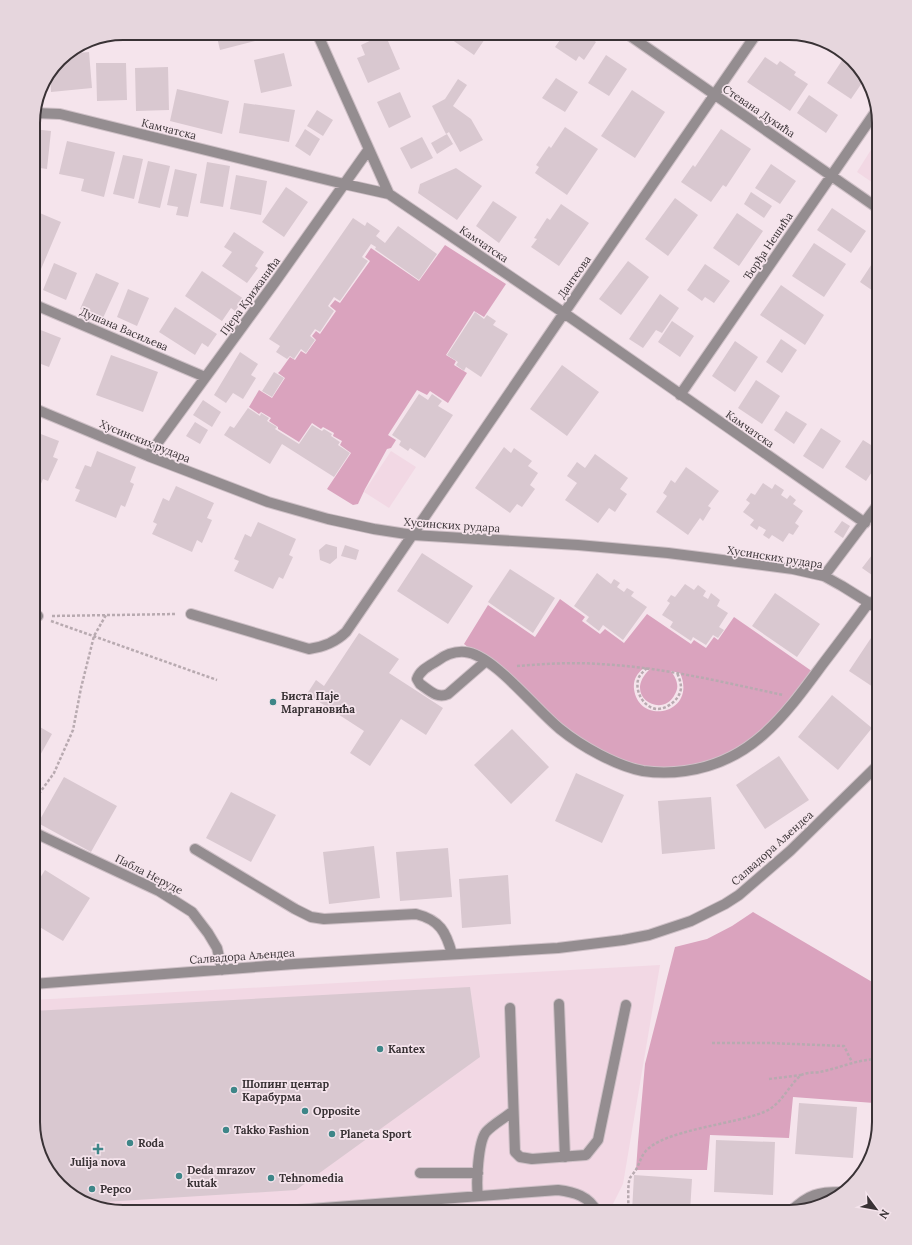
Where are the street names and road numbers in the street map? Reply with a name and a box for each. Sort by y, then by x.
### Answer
street label: Стевана Дукића [720,82,798,141]
street label: Камчатска [140,115,198,143]
street label: Ђорђа Нешића [740,209,796,283]
street label: Камчатска [457,223,511,266]
street label: Дантеова [554,253,594,301]
street label: Пјера Крижанића [217,254,283,338]
street label: Душана Васиљева [78,304,171,354]
street label: Камчатска [723,407,777,451]
street label: Хусинских рудара [98,416,193,466]
street label: Хусинских рудара [403,515,501,535]
street label: Хусинских рудара [726,543,824,572]
street label: Салвадора Аљендеа [728,807,816,888]
street label: Пабла Неруде [113,851,185,897]
street label: Салвадора Аљендеа [189,945,295,967]

